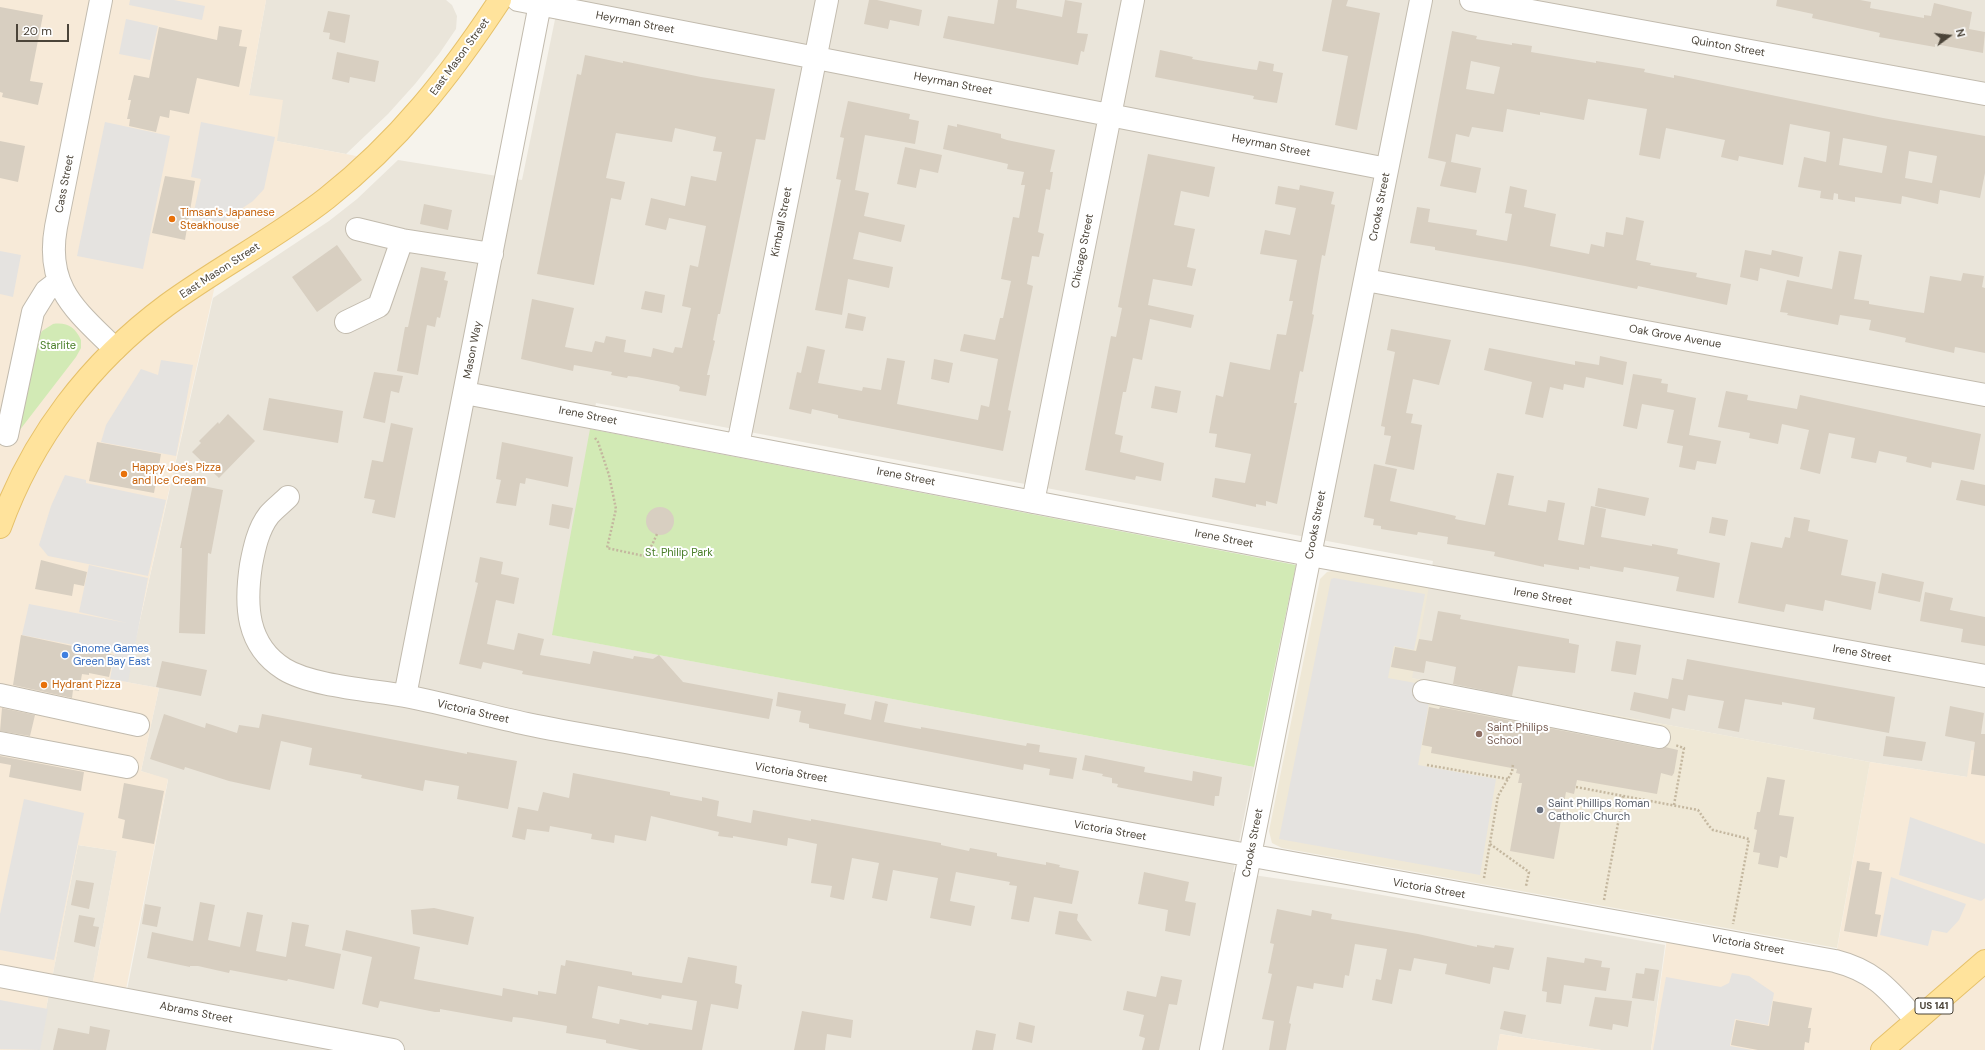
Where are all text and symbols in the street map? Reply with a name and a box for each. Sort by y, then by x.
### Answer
street label: Heyrman Street [595,9,675,37]
scale bar [18,16,71,42]
street label: East Mason Street [428,16,492,98]
north arrow [1929,16,1969,56]
text: 20 m [23,23,52,39]
text: N [1953,27,1968,39]
street label: Quinton Street [1690,34,1766,60]
street label: Heyrman Street [913,70,993,98]
street label: Heyrman Street [1231,132,1311,160]
street label: Cass Street [53,154,77,214]
street label: Crooks Street [1367,172,1393,242]
street label: Kimball Street [769,186,795,258]
place label: Timsan's Japanese Steakhouse [180,206,275,232]
street label: Chicago Street [1069,213,1097,289]
marker: Timsan's Japanese Steakhouse [167,214,177,224]
street label: East Mason Street [178,240,262,302]
street label: Mason Way [461,320,485,380]
street label: Oak Grove Avenue [1628,322,1722,352]
park label: Starlite [40,339,76,353]
street label: Irene Street [558,404,618,428]
place label: Happy Joe's Pizza and Ice Cream [132,461,221,487]
street label: Irene Street [876,465,936,489]
marker: Happy Joe's Pizza and Ice Cream [119,469,129,479]
street label: Crooks Street [1303,490,1329,560]
street label: Irene Street [1194,527,1254,551]
park label: St. Philip Park [645,546,713,560]
street label: Irene Street [1513,585,1573,609]
place label: Gnome Games Green Bay East [73,642,150,668]
street label: Irene Street [1832,642,1892,666]
marker: Gnome Games Green Bay East [60,650,70,660]
place label: Hydrant Pizza [52,678,121,692]
marker: Hydrant Pizza [39,680,49,690]
street label: Victoria Street [436,697,510,727]
place label: Saint Philips School [1487,721,1548,747]
marker: Saint Philips School [1474,729,1484,739]
street label: Victoria Street [754,760,828,786]
place label: Saint Phillips Roman Catholic Church [1548,797,1650,823]
marker: Saint Phillips Roman Catholic Church [1535,805,1545,815]
street label: Crooks Street [1240,808,1266,878]
street label: Victoria Street [1073,818,1147,844]
street label: Victoria Street [1392,876,1466,902]
street label: Victoria Street [1711,932,1785,958]
road number: US 141 [1915,998,1953,1014]
street label: Abrams Street [159,999,233,1027]

